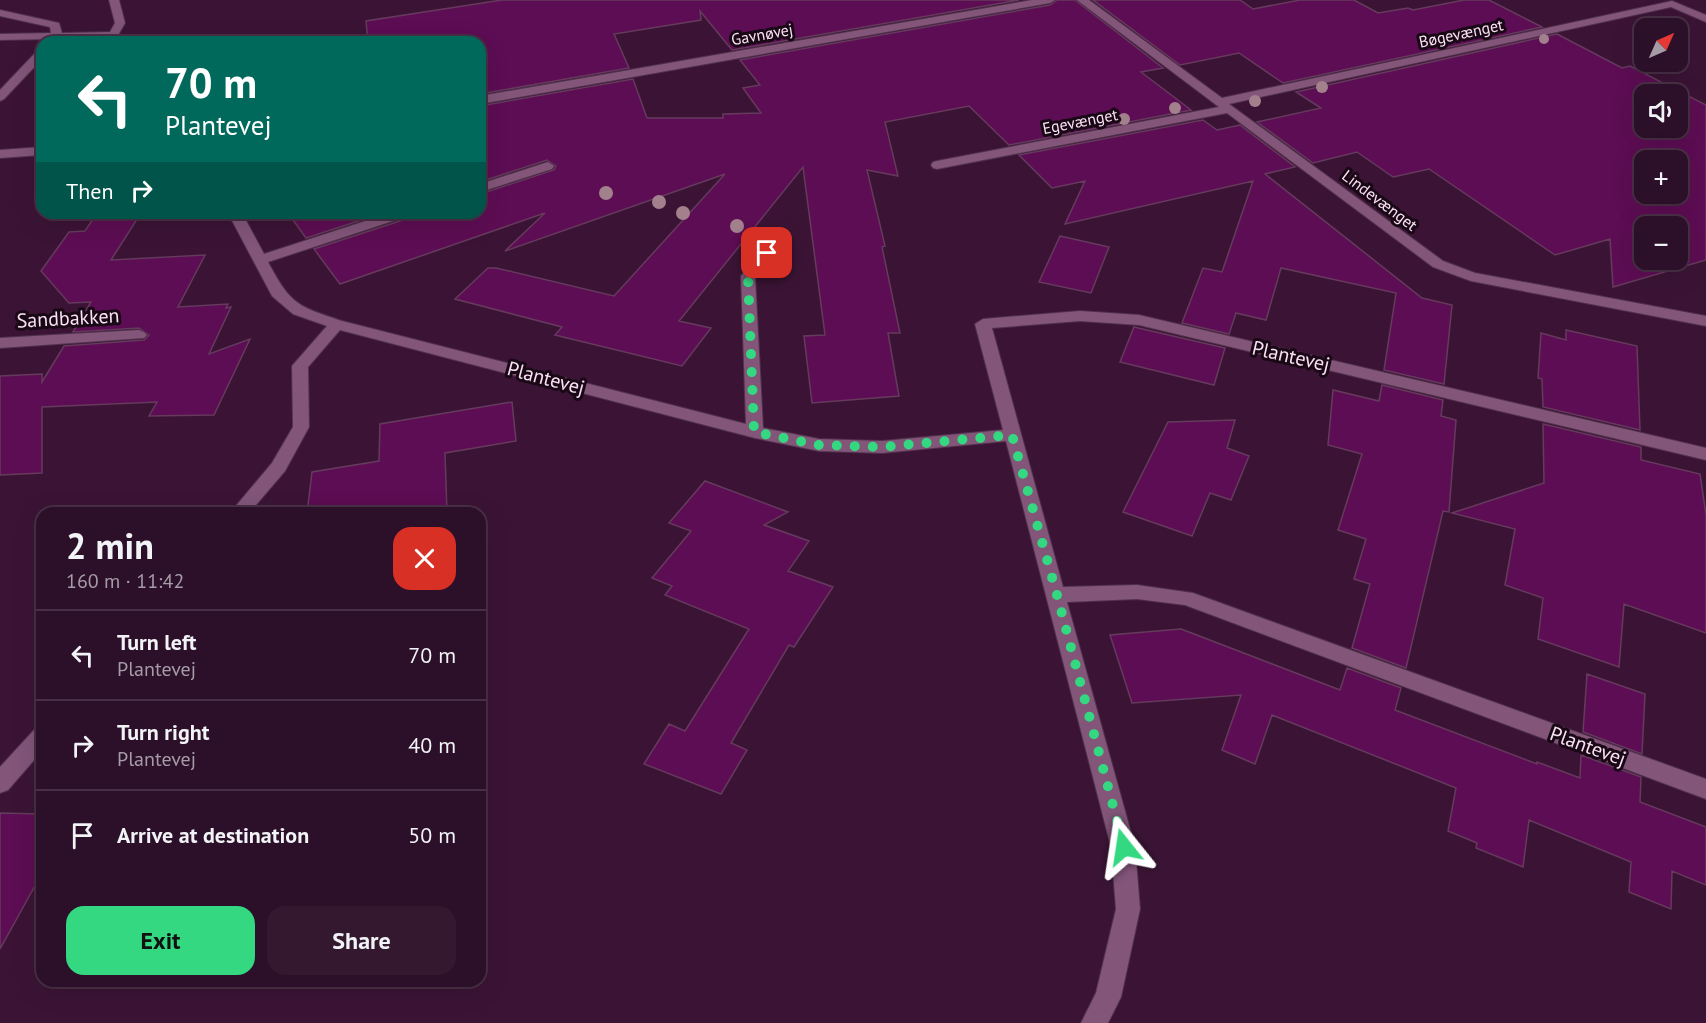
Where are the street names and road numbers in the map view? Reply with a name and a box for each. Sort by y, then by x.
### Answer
street label: Bøgevænget [1417,14,1506,52]
street label: Gavnøvej [729,19,795,49]
street label: Egevænget [1041,104,1120,138]
street label: Lindevænget [1338,165,1422,235]
street label: Sandbakken [16,302,120,334]
street label: Plantevej [1250,334,1332,378]
street label: Plantevej [504,355,588,401]
street label: Plantevej [1546,720,1630,772]

